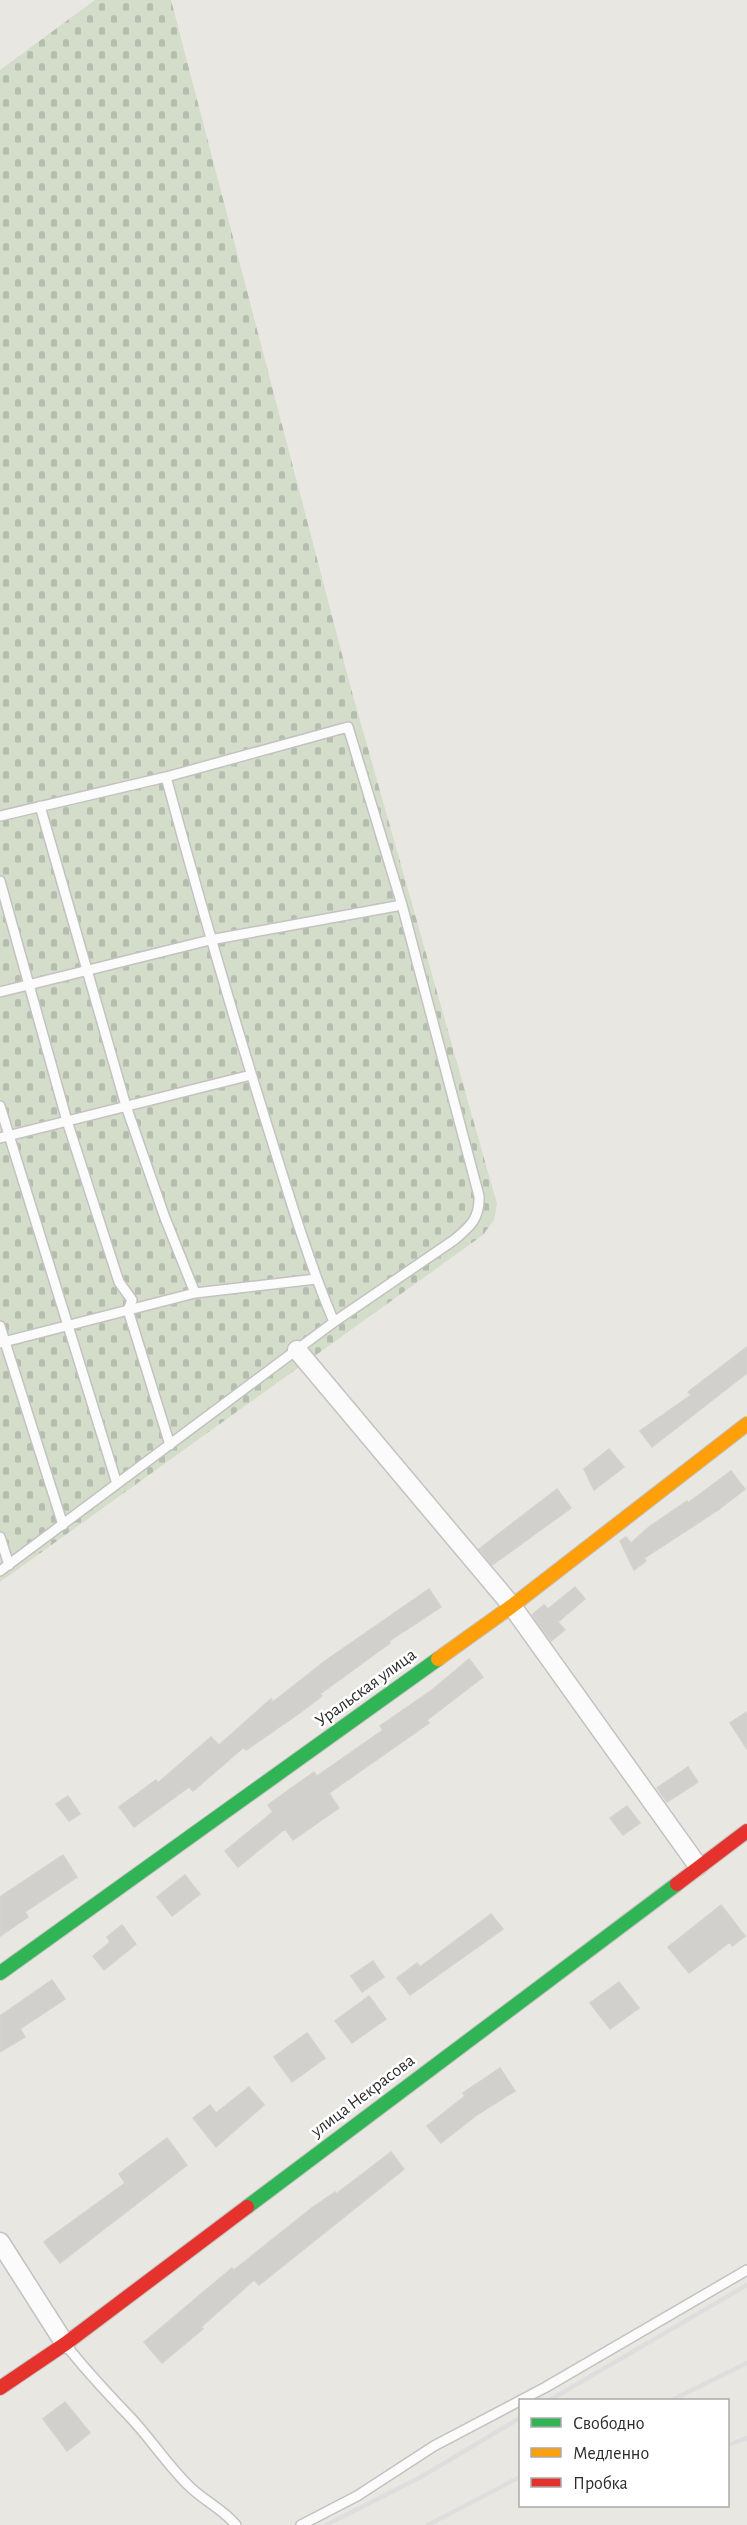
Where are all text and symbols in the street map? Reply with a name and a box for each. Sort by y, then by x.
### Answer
street label: Уральская улица [312,1646,420,1730]
street label: улица Некрасова [307,2051,418,2141]
legend [519,2399,729,2507]
text: Свободно [573,2414,645,2433]
text: Медленно [573,2445,649,2463]
text: Пробка [573,2474,628,2493]

